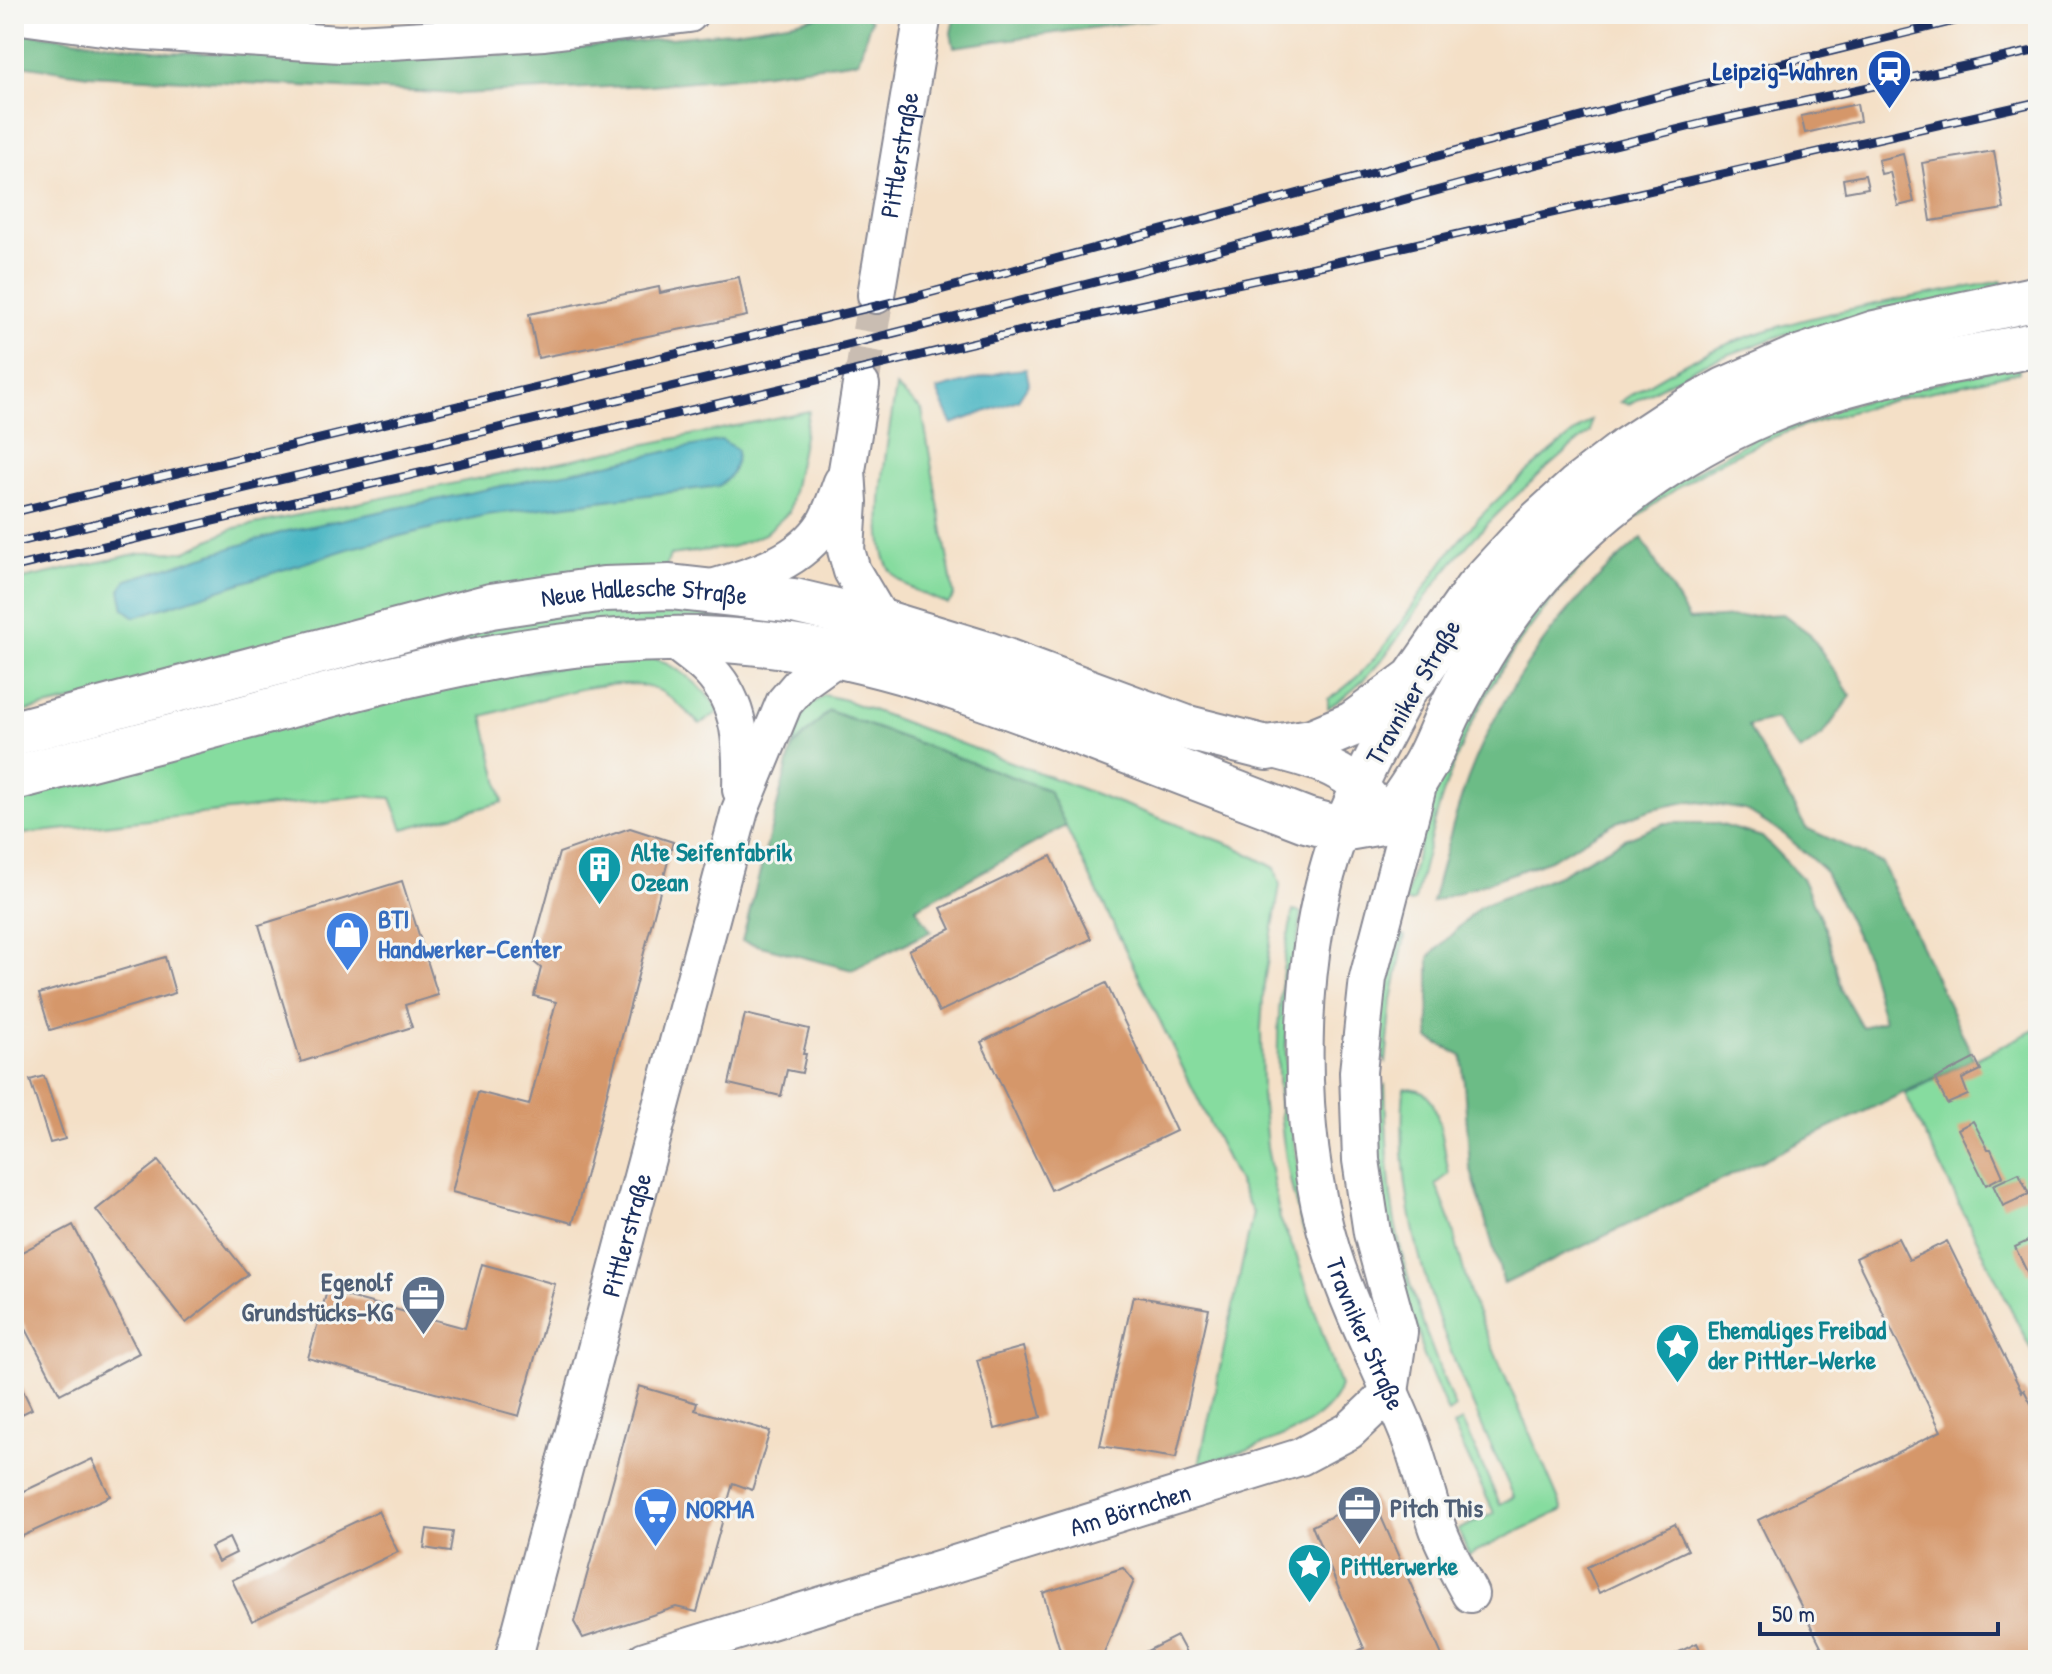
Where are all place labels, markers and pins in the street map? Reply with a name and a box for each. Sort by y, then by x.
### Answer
station icon: Leipzig-Wahren [1865,47,1913,110]
place label: Leipzig-Wahren [1713,53,1858,89]
place label: Alte Seifenfabrik Ozean [631,834,792,899]
building icon: Alte Seifenfabrik Ozean [576,843,624,906]
place label: BTI Handwerker-Center [378,901,563,966]
shop icon: BTI Handwerker-Center [323,910,371,973]
place label: Egenolf Grundstücks-KG [241,1264,394,1329]
office icon: Egenolf Grundstücks-KG [400,1273,448,1336]
place label: Ehemaliges Freibad der Pittler-Werke [1708,1312,1887,1377]
place icon: Ehemaliges Freibad der Pittler-Werke [1653,1321,1701,1384]
office icon: Pitch This [1335,1484,1383,1547]
supermarket icon: NORMA [631,1485,679,1548]
place label: Pitch This [1390,1490,1483,1525]
place label: NORMA [686,1491,755,1526]
place icon: Pittlerwerke [1286,1542,1334,1605]
place label: Pittlerwerke [1341,1548,1459,1583]

